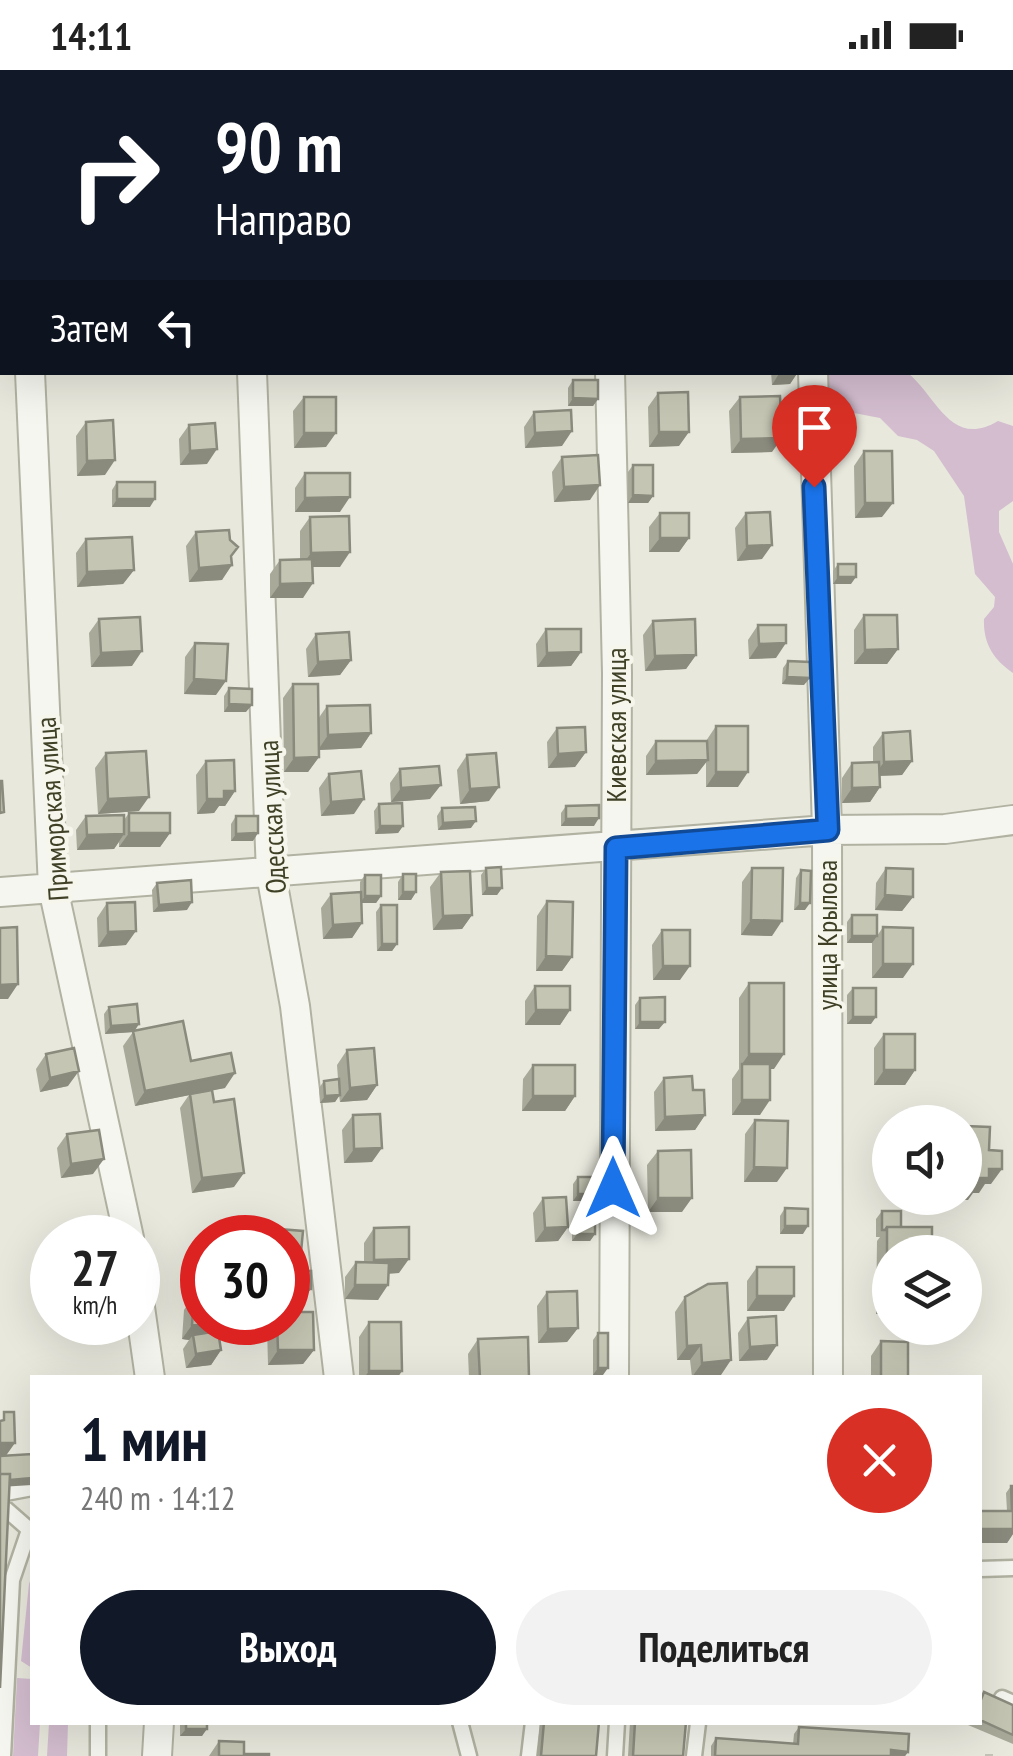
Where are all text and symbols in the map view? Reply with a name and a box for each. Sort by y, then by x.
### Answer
text: 14:11 [50,11,132,60]
text: 90 m [215,101,343,191]
icon: right [50,110,180,240]
text: Направо [215,189,352,247]
icon: left [149,300,204,355]
text: Затем [50,303,129,352]
pin [772,385,857,488]
icon: arrive [787,400,842,455]
street label: Киевская улица [597,647,634,803]
street label: Приморская улица [27,716,76,902]
street label: Одесская улица [249,739,294,895]
street label: улица Крылова [808,860,845,1010]
map controls [872,1105,982,1345]
button: sound [872,1105,982,1215]
position arrow [561,1136,665,1240]
speed limit sign: 30 [180,1215,310,1345]
text: 27 [71,1235,119,1300]
button: layers [872,1235,982,1345]
text: km/h [73,1289,117,1321]
text: 1 мин [80,1400,208,1478]
button: close [827,1408,932,1513]
text: 240 m · 14:12 [80,1477,235,1519]
button: Выход [80,1590,496,1705]
button: Поделиться [516,1590,932,1705]

